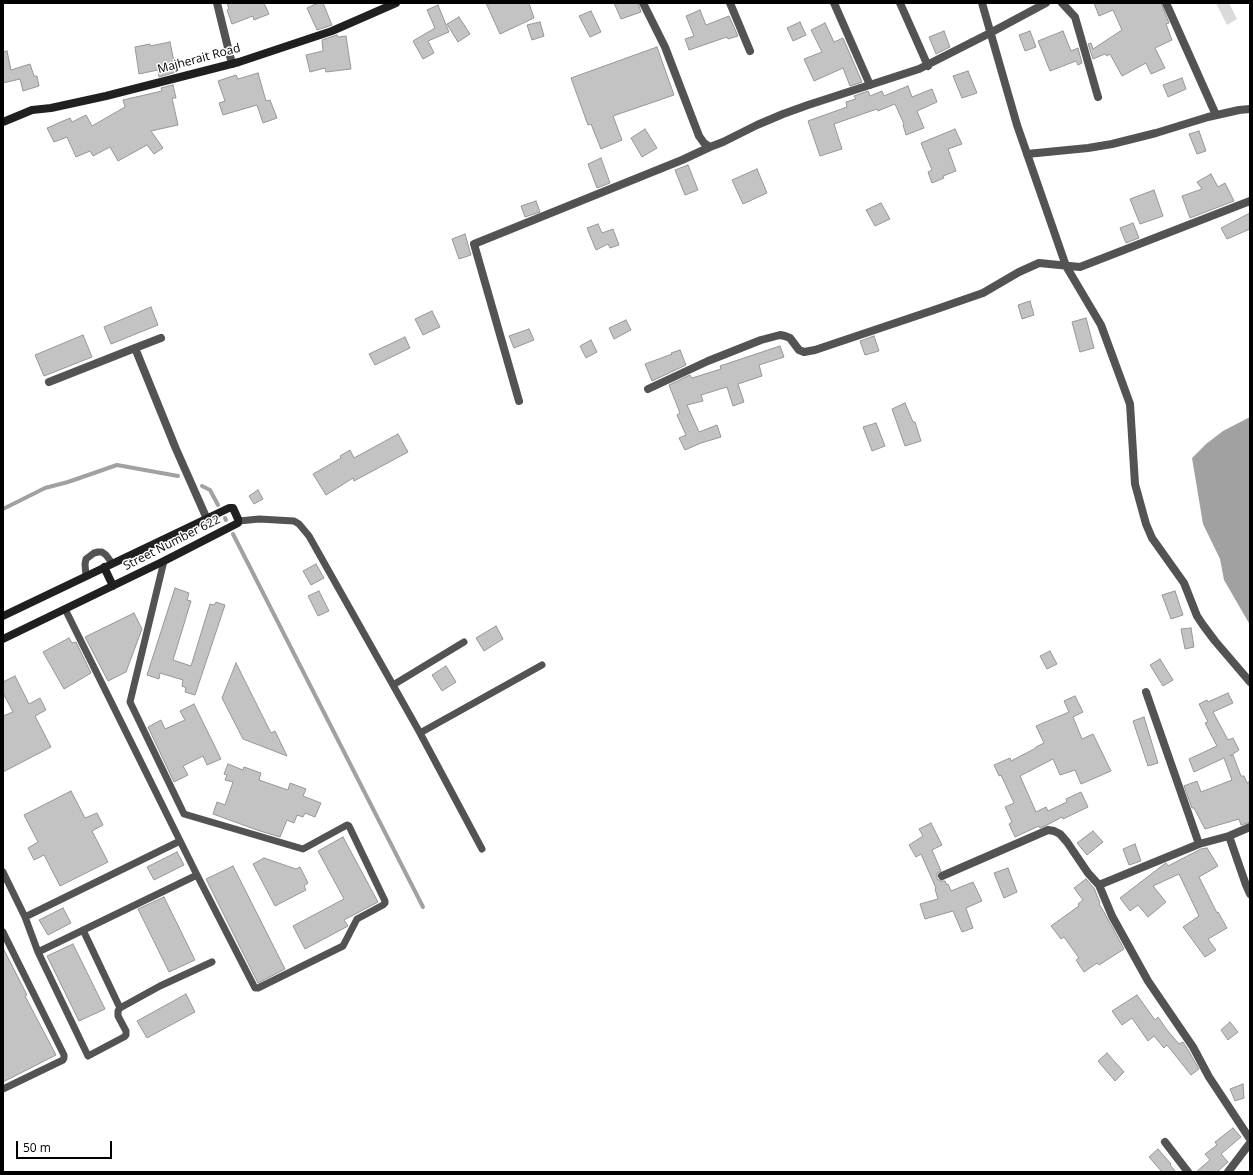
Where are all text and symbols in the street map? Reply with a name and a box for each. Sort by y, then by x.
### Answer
street label: Majherait Road [156,41,242,77]
street label: Street Number 622 [121,512,223,574]
scale bar [18,1133,114,1159]
text: 50 m [23,1139,51,1156]

